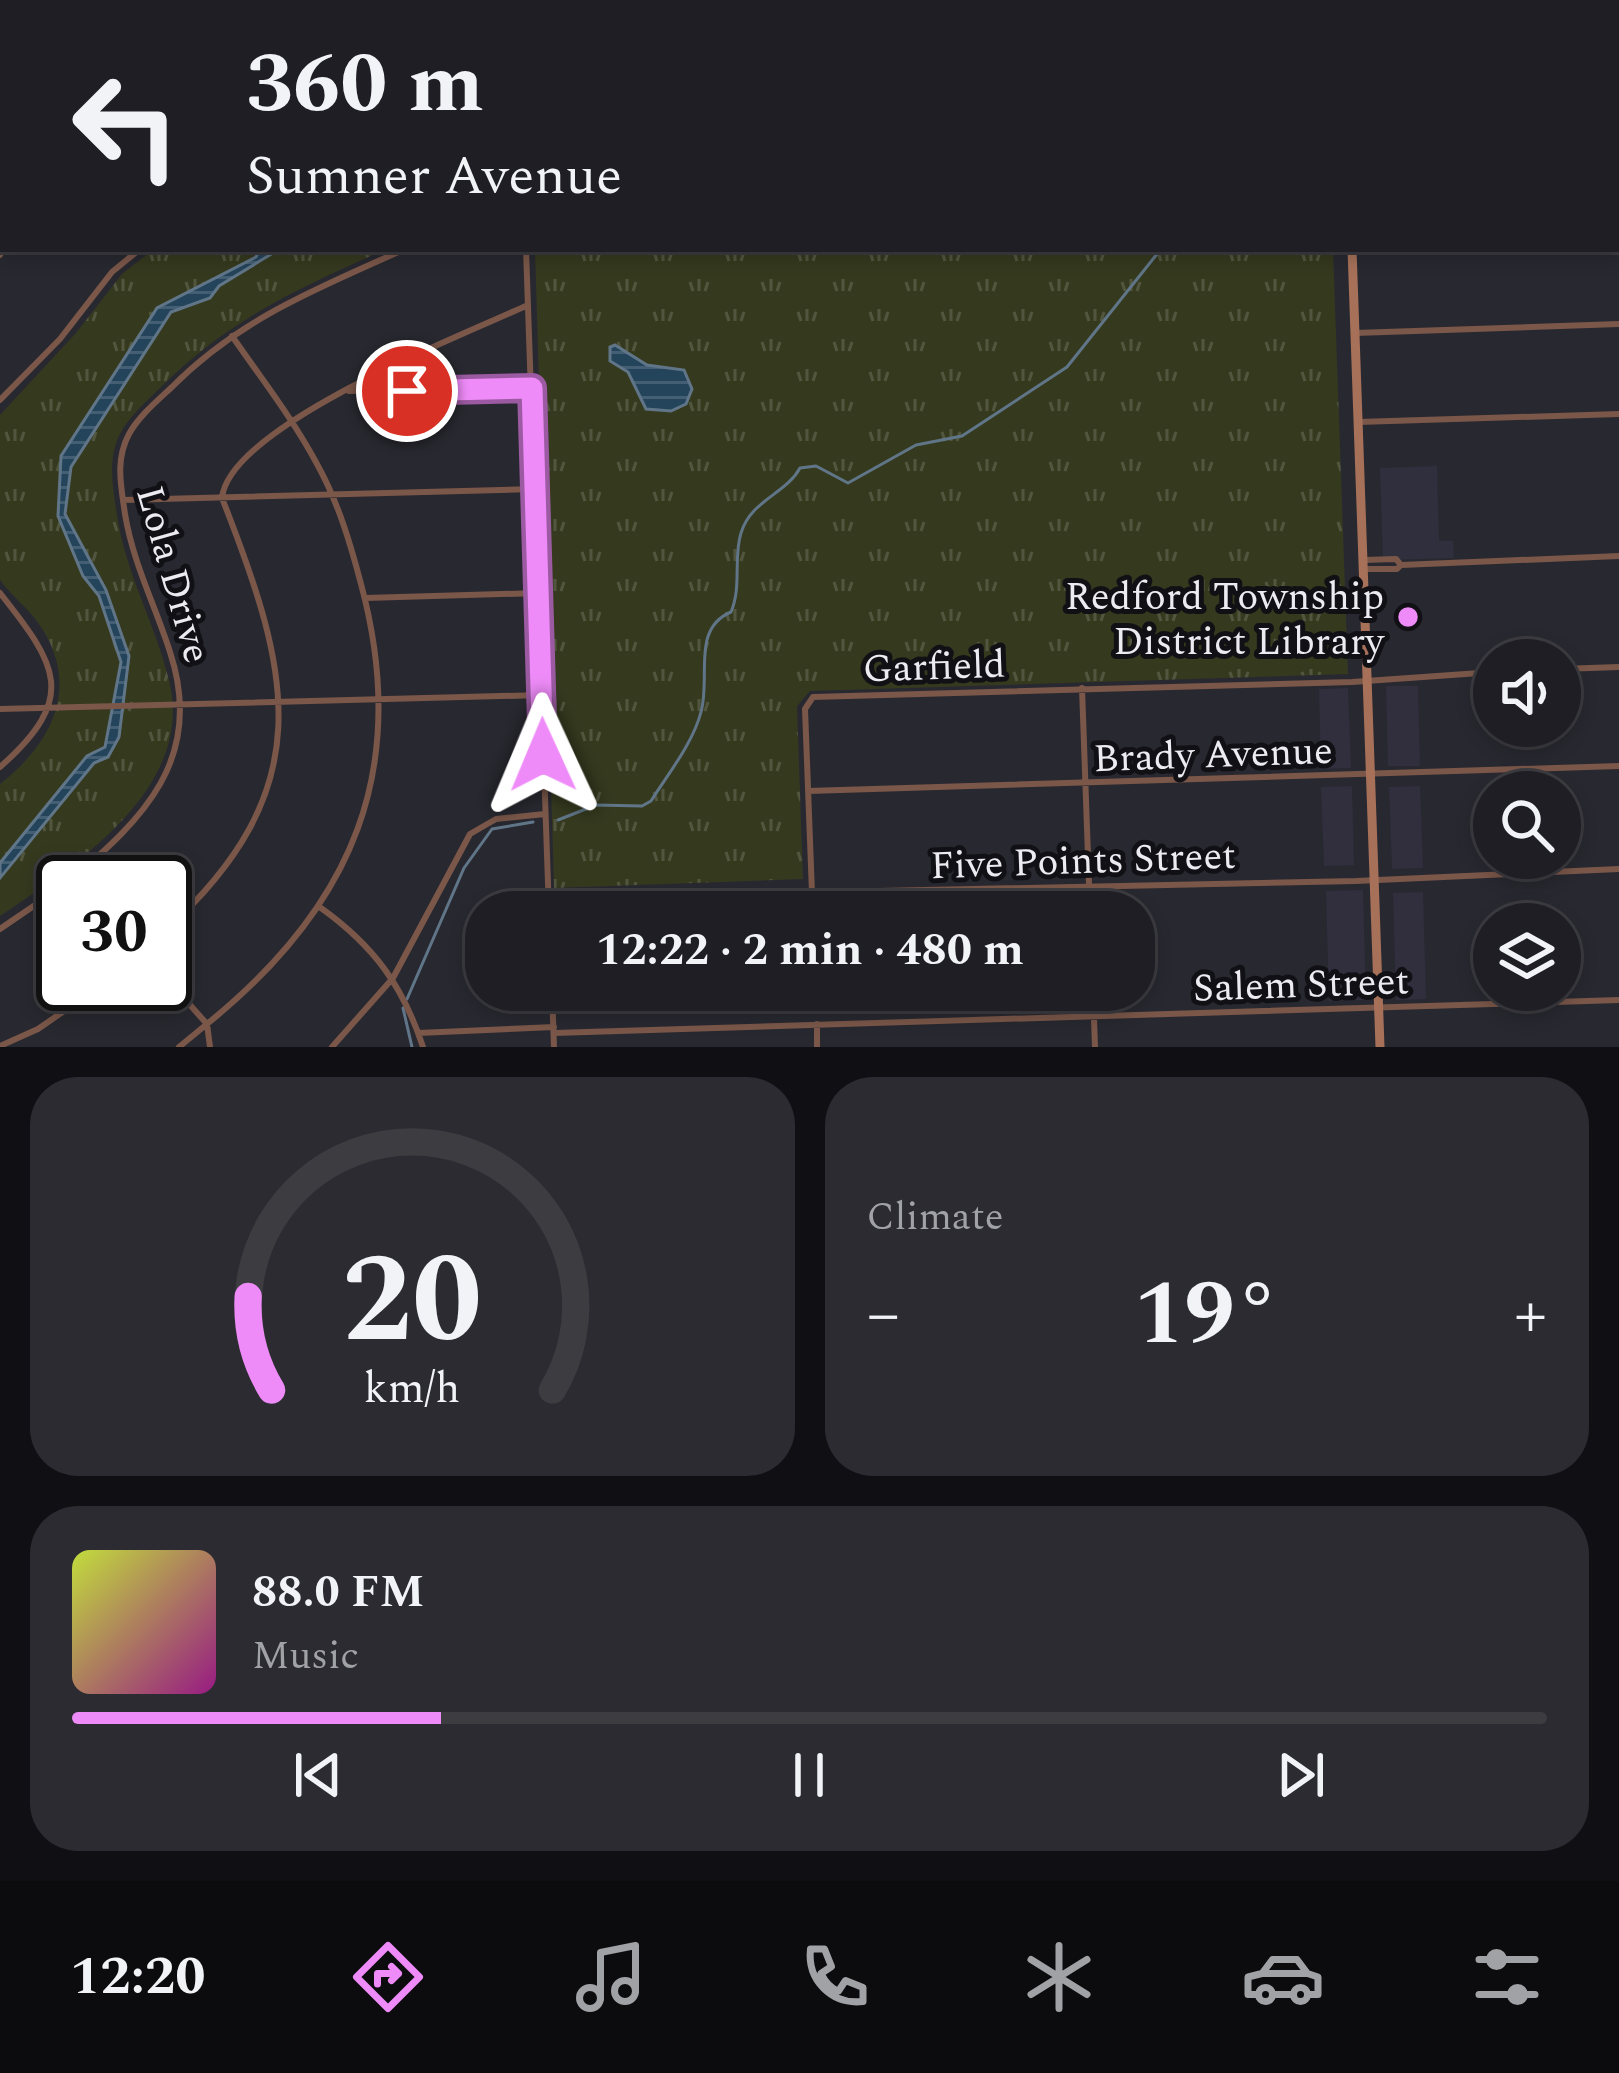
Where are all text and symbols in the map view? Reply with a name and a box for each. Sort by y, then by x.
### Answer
text: 360 m [246,21,484,149]
icon: left [48,48,204,204]
text: Sumner Avenue [246,136,622,218]
pin [356,340,458,442]
icon: arrive [374,358,440,424]
street label: Lola Drive [119,479,226,670]
place label: Redford Township District Library [1065,568,1385,672]
marker: Redford Township District Library [1395,604,1421,630]
street label: Garfield [862,636,1006,699]
map controls [1473,639,1581,1011]
button: sound [1473,639,1581,747]
position arrow [480,692,606,818]
street label: Brady Avenue [1092,722,1334,789]
button: search [1473,771,1581,879]
street label: Five Points Street [929,827,1237,896]
speed limit sign: 30 [36,855,192,1011]
button: layers [1473,903,1581,1011]
text: 12:22 · 2 min · 480 m [596,916,1024,985]
street label: Salem Street [1192,952,1410,1019]
text: Climate [867,1188,1004,1247]
text: 20 [342,1207,482,1397]
text: 19° [1134,1247,1280,1384]
text: − [867,1265,900,1366]
text: + [1514,1265,1547,1366]
text: km/h [364,1356,461,1421]
text: 88.0 FM [252,1558,424,1627]
text: Music [252,1627,359,1686]
icon: previous [285,1742,351,1808]
icon: pause [776,1742,842,1808]
icon: next [1268,1742,1334,1808]
icon: directions [346,1935,430,2019]
icon: music [569,1935,653,2019]
icon: phone [793,1935,877,2019]
icon: climate [1017,1935,1101,2019]
icon: car [1241,1935,1325,2019]
icon: filters [1465,1935,1549,2019]
text: 12:20 [70,1936,206,2018]

